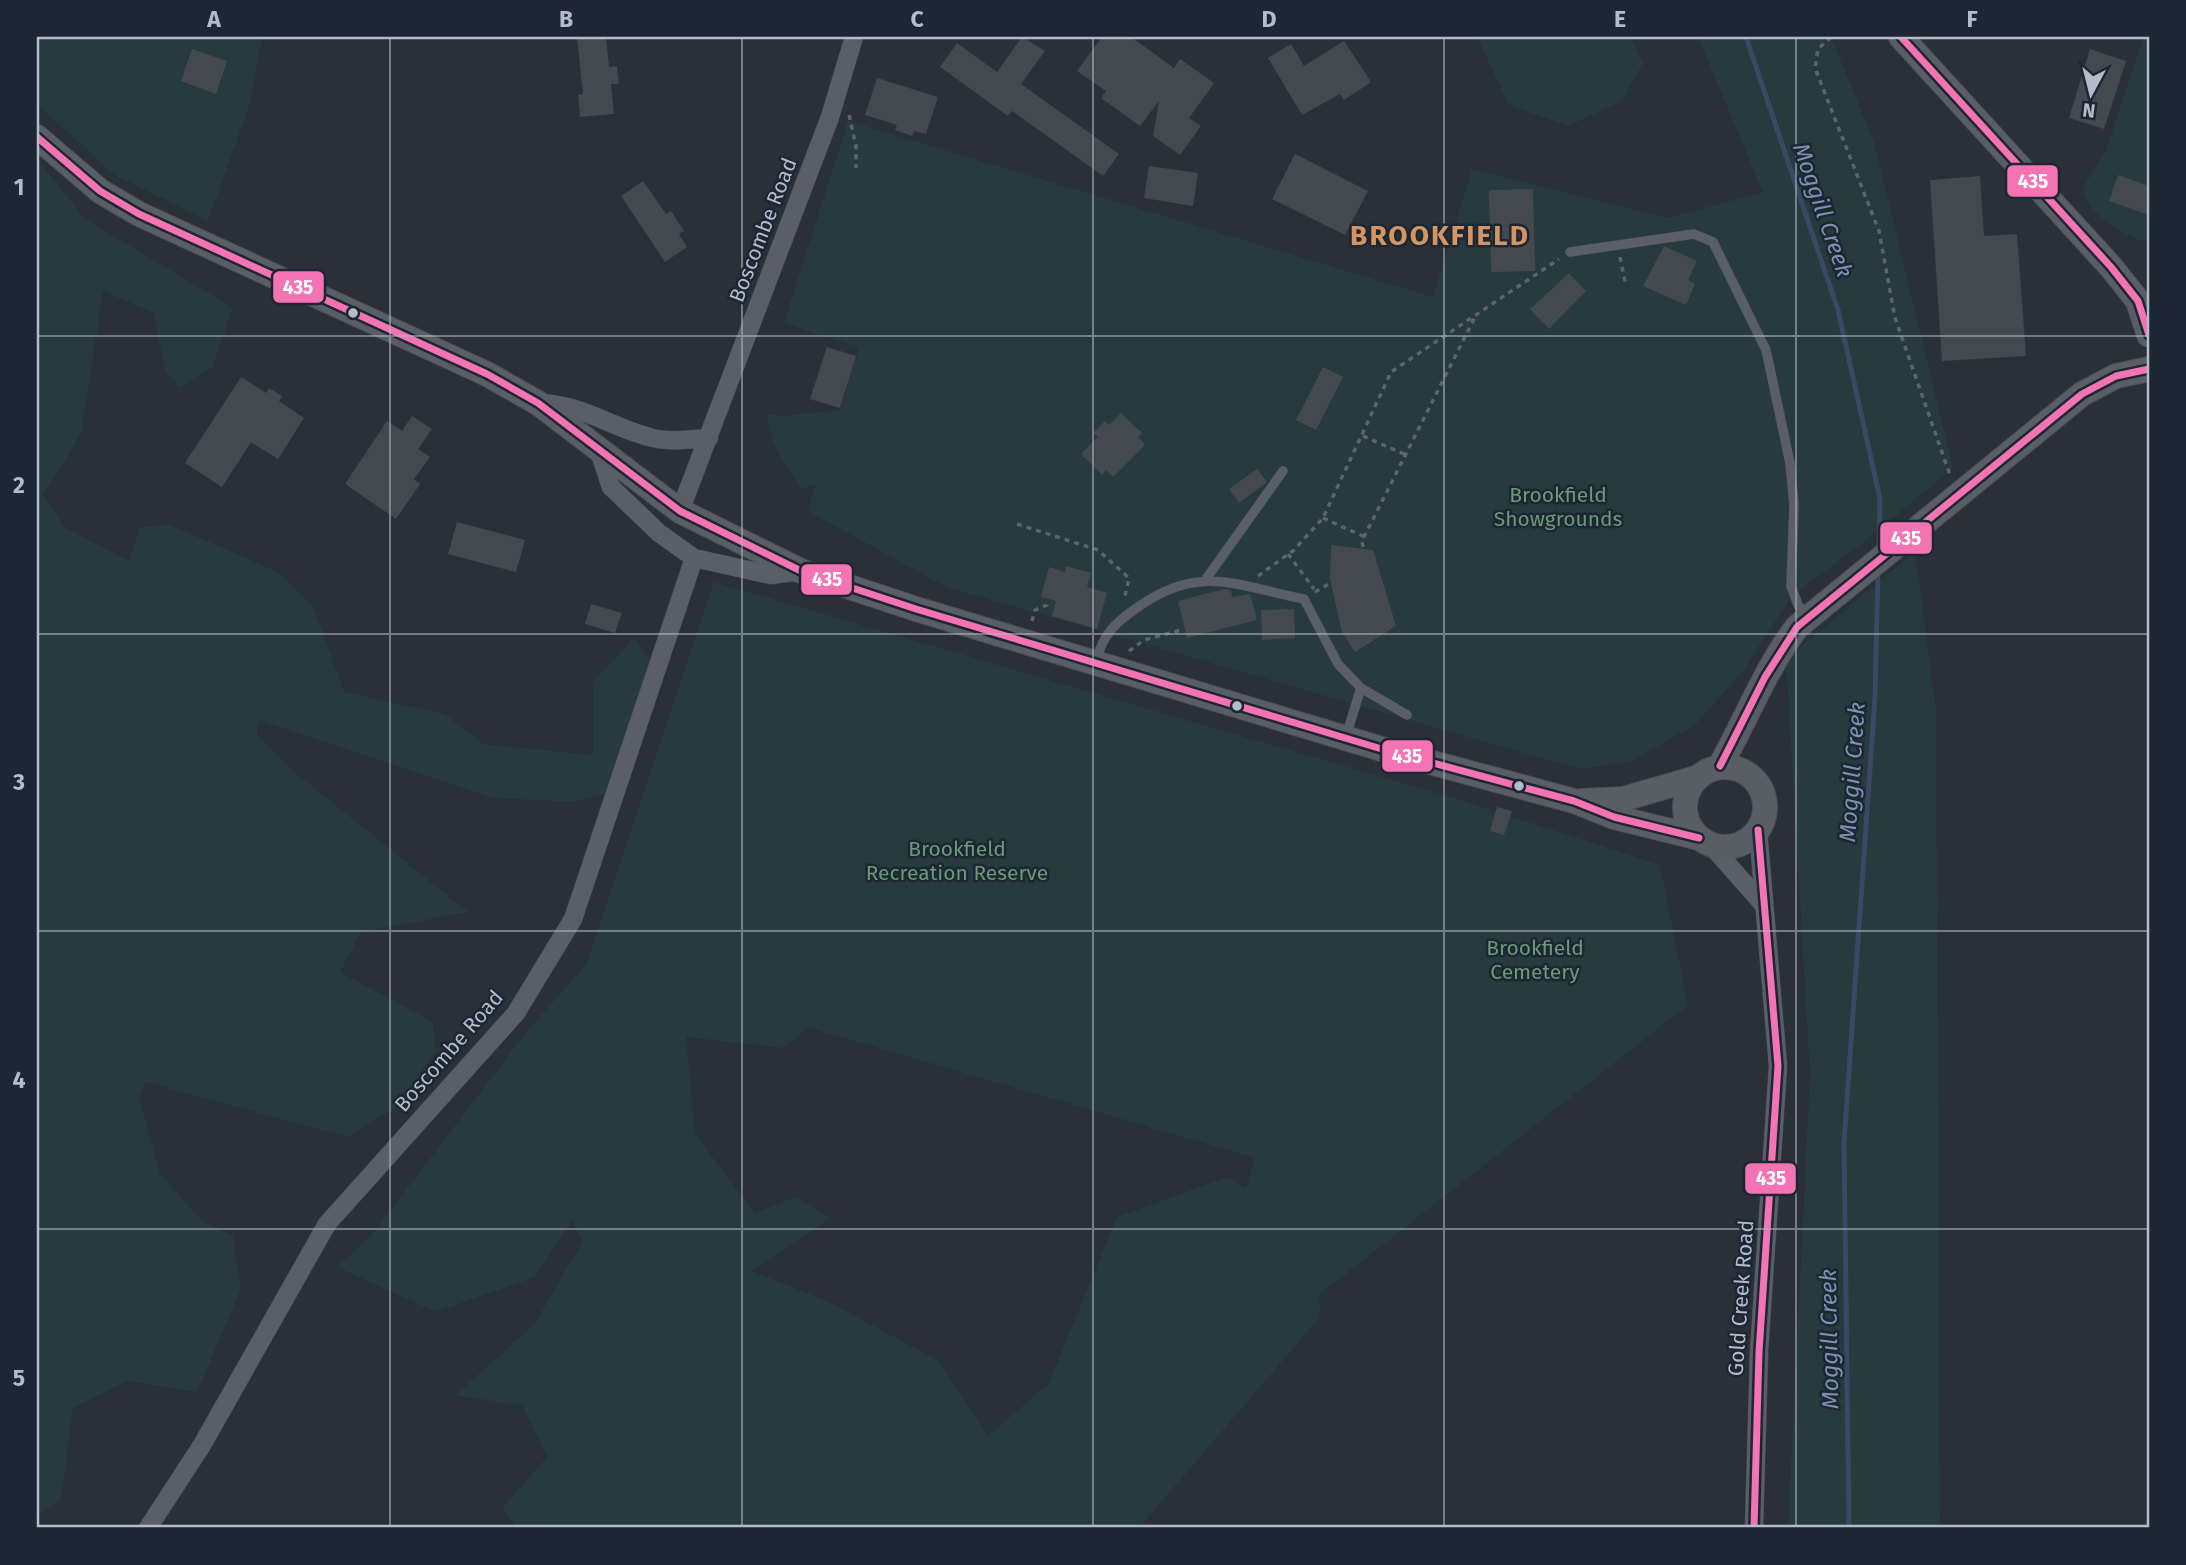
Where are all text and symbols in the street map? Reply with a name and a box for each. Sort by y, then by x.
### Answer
text: A [206,5,221,33]
text: B [559,5,573,33]
text: C [910,5,924,33]
text: D [1262,5,1277,33]
text: E [1614,5,1626,33]
text: F [1966,5,1978,33]
north arrow [2056,60,2126,130]
text: N [2081,98,2097,123]
water label: Moggill Creek [1787,139,1859,281]
street label: Boscombe Road [724,154,802,306]
line badge: 435 [2006,164,2059,198]
text: 435 [2018,170,2048,193]
text: 1 [14,173,24,201]
district label: BROOKFIELD [1350,219,1530,252]
line badge: 435 [272,270,325,304]
text: 435 [283,276,313,299]
unlabelled marker [346,306,360,320]
text: 2 [13,471,25,499]
park label: Brookfield Showgrounds [1494,482,1623,532]
line badge: 435 [1879,521,1933,555]
text: 435 [1891,527,1921,550]
line badge: 435 [800,563,853,596]
text: 435 [812,568,842,591]
unlabelled marker [1230,699,1244,713]
water label: Moggill Creek [1833,701,1871,843]
line badge: 435 [1381,739,1434,773]
text: 435 [1392,745,1422,768]
text: 3 [12,768,25,796]
unlabelled marker [1512,779,1526,793]
park label: Brookfield Recreation Reserve [866,836,1048,886]
park label: Brookfield Cemetery [1486,935,1584,985]
street label: Boscombe Road [389,985,509,1117]
text: 4 [13,1066,26,1094]
line badge: 435 [1744,1162,1797,1195]
text: 435 [1756,1167,1786,1190]
street label: Gold Creek Road [1723,1219,1759,1377]
water label: Moggill Creek [1814,1269,1844,1409]
text: 5 [13,1364,25,1392]

